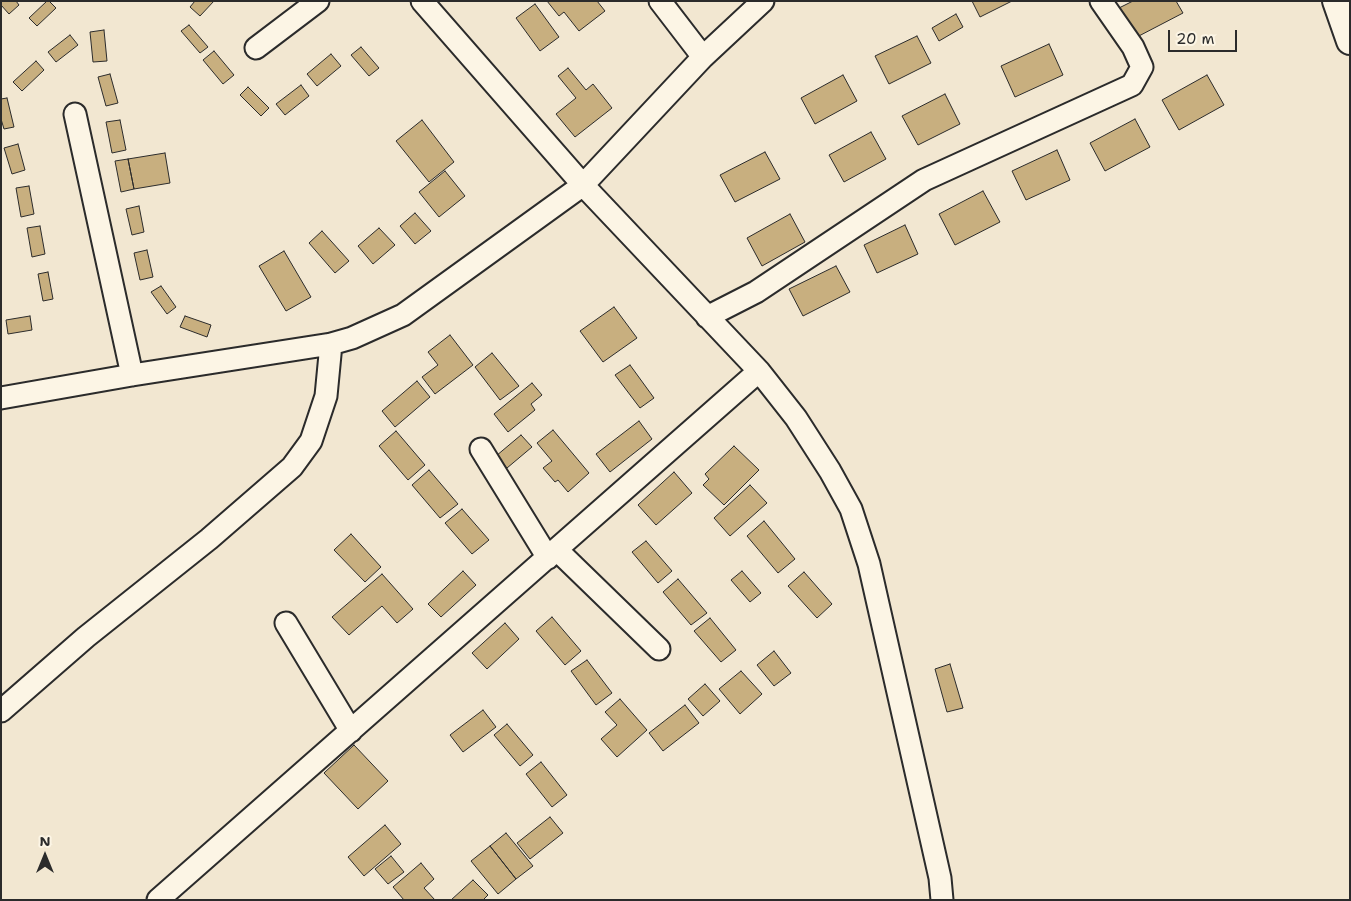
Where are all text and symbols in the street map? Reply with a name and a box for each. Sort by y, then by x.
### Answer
scale bar [1171,20,1240,52]
text: 20 m [1176,29,1215,49]
north arrow [20,831,70,881]
text: N [39,832,51,850]

